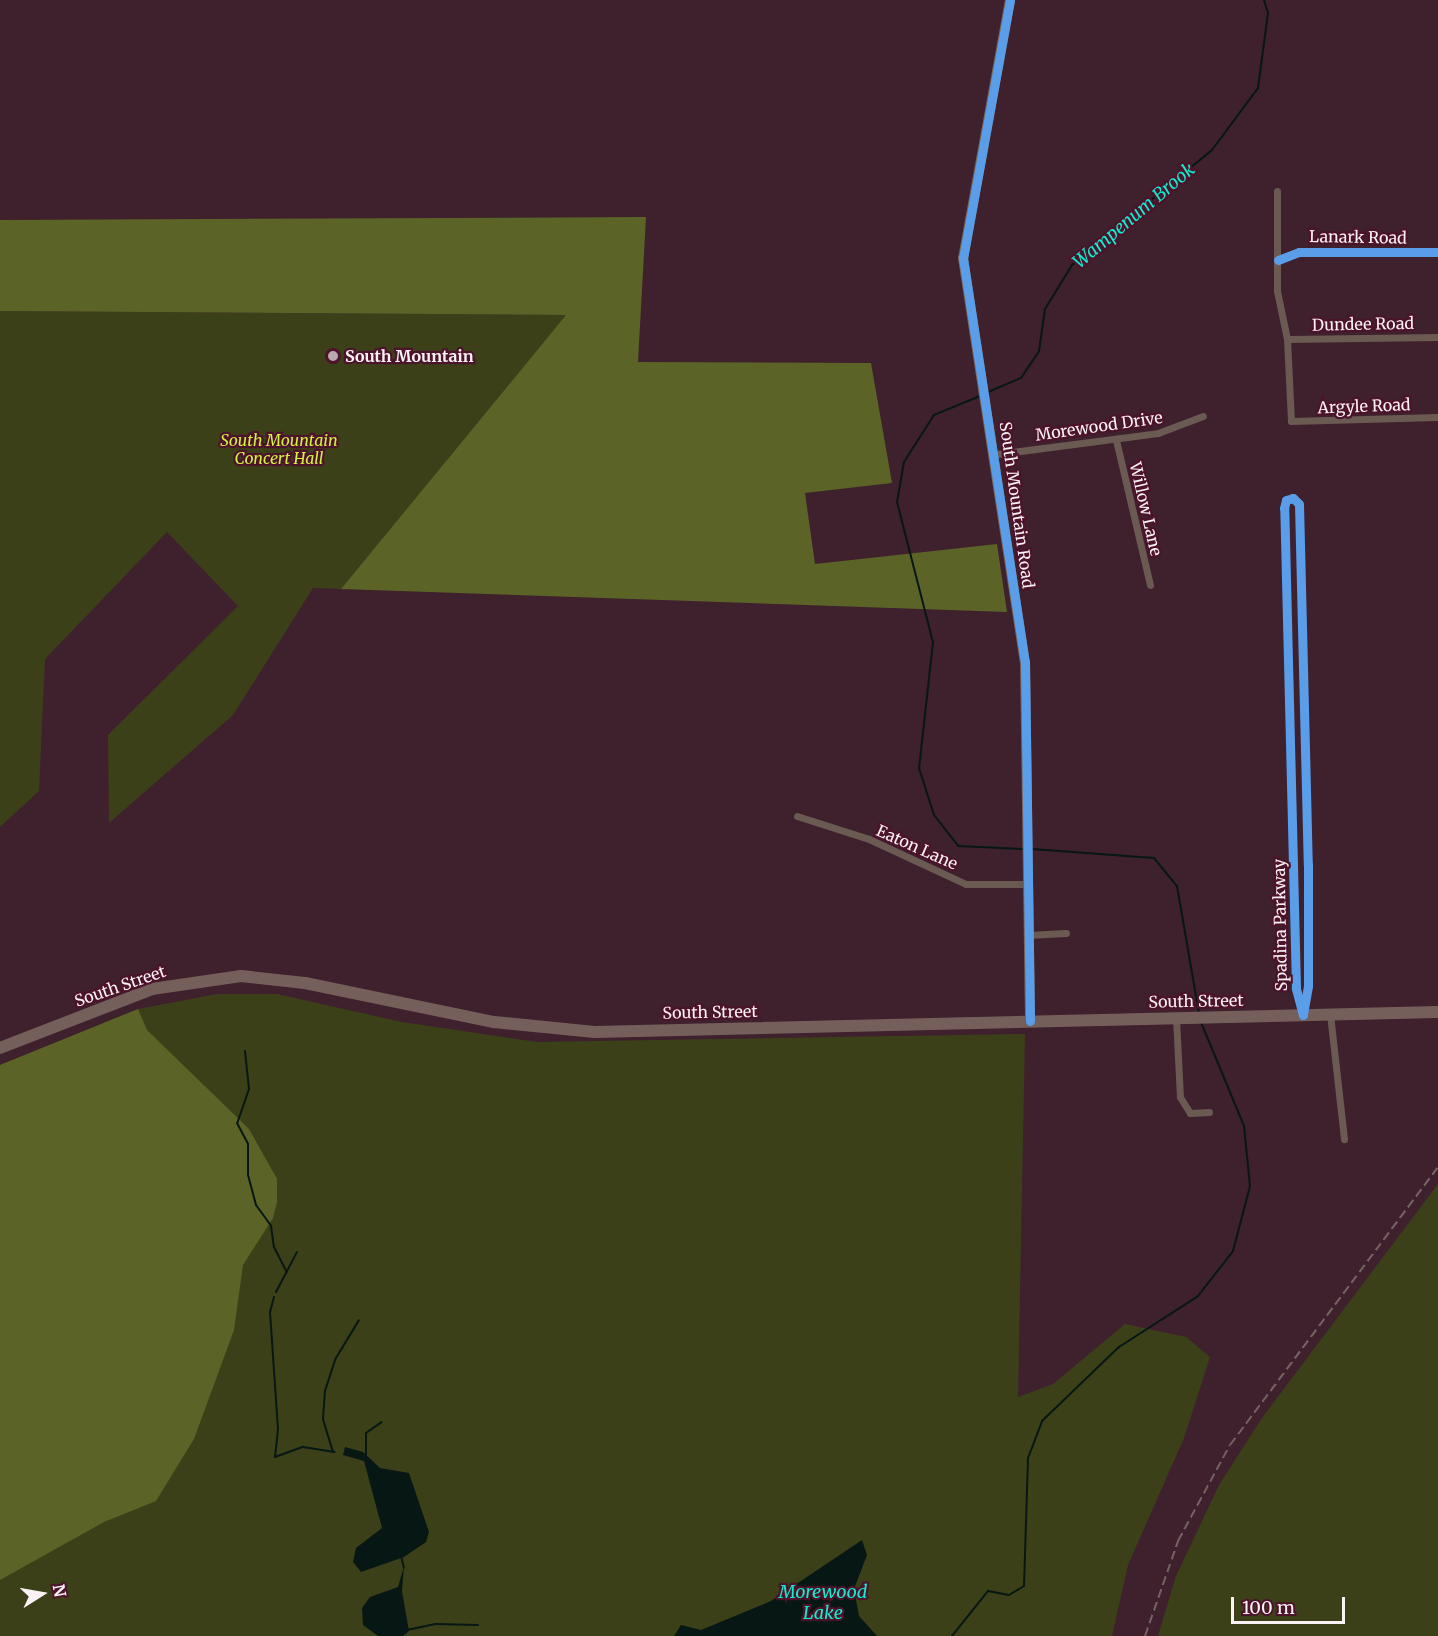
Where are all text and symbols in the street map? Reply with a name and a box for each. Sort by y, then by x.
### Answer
water label: Wampenum Brook [1069,159,1199,273]
street label: Lanark Road [1309,227,1407,247]
street label: Dundee Road [1312,314,1414,334]
place label: South Mountain [345,346,474,366]
marker: South Mountain [326,349,340,363]
street label: Argyle Road [1317,395,1411,417]
street label: Morewood Drive [1034,408,1164,444]
street label: South Mountain Road [996,420,1038,590]
park label: South Mountain Concert Hall [220,430,338,468]
street label: Willow Lane [1126,460,1166,558]
street label: Eaton Lane [873,821,961,873]
street label: Spadina Parkway [1269,859,1291,991]
street label: South Street [72,961,168,1011]
street label: South Street [1148,991,1244,1011]
street label: South Street [662,1002,758,1022]
north arrow [12,1564,72,1624]
text: N [49,1582,71,1599]
water label: Morewood Lake [779,1582,867,1624]
scale bar [1234,1585,1348,1623]
text: 100 m [1242,1596,1295,1619]

